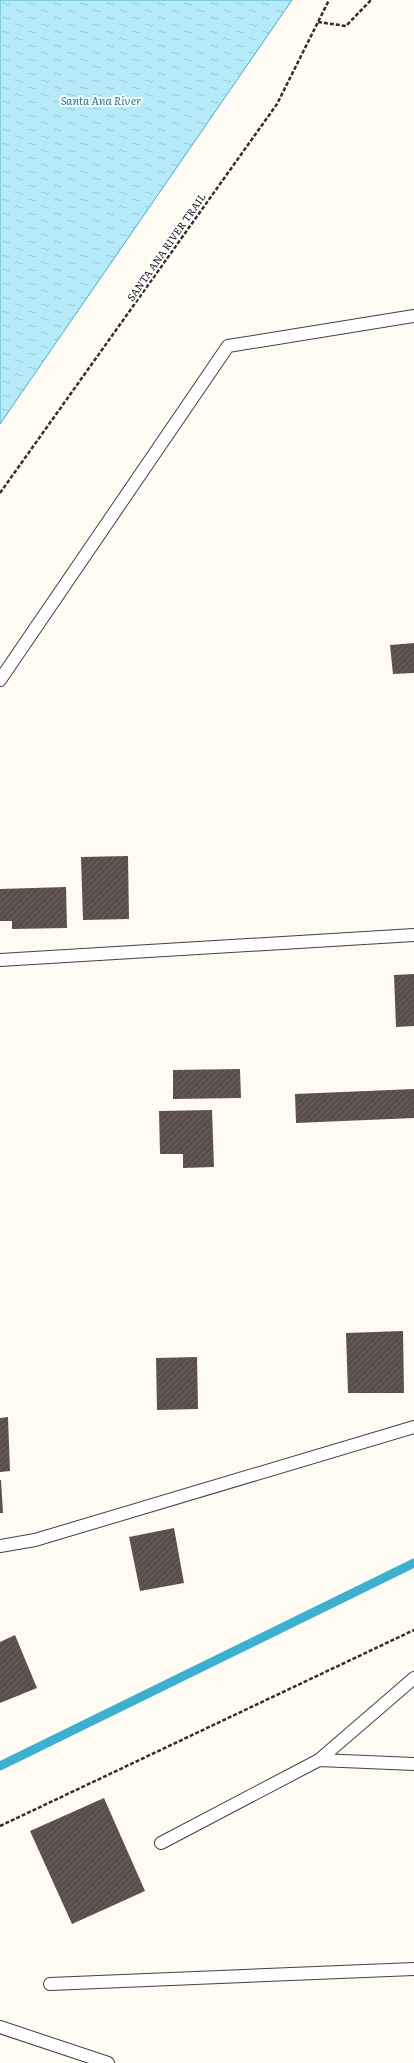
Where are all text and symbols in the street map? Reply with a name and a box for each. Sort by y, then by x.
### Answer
water label: Santa Ana River [61,92,141,108]
street label: SANTA ANA RIVER TRAIL [123,190,209,304]

